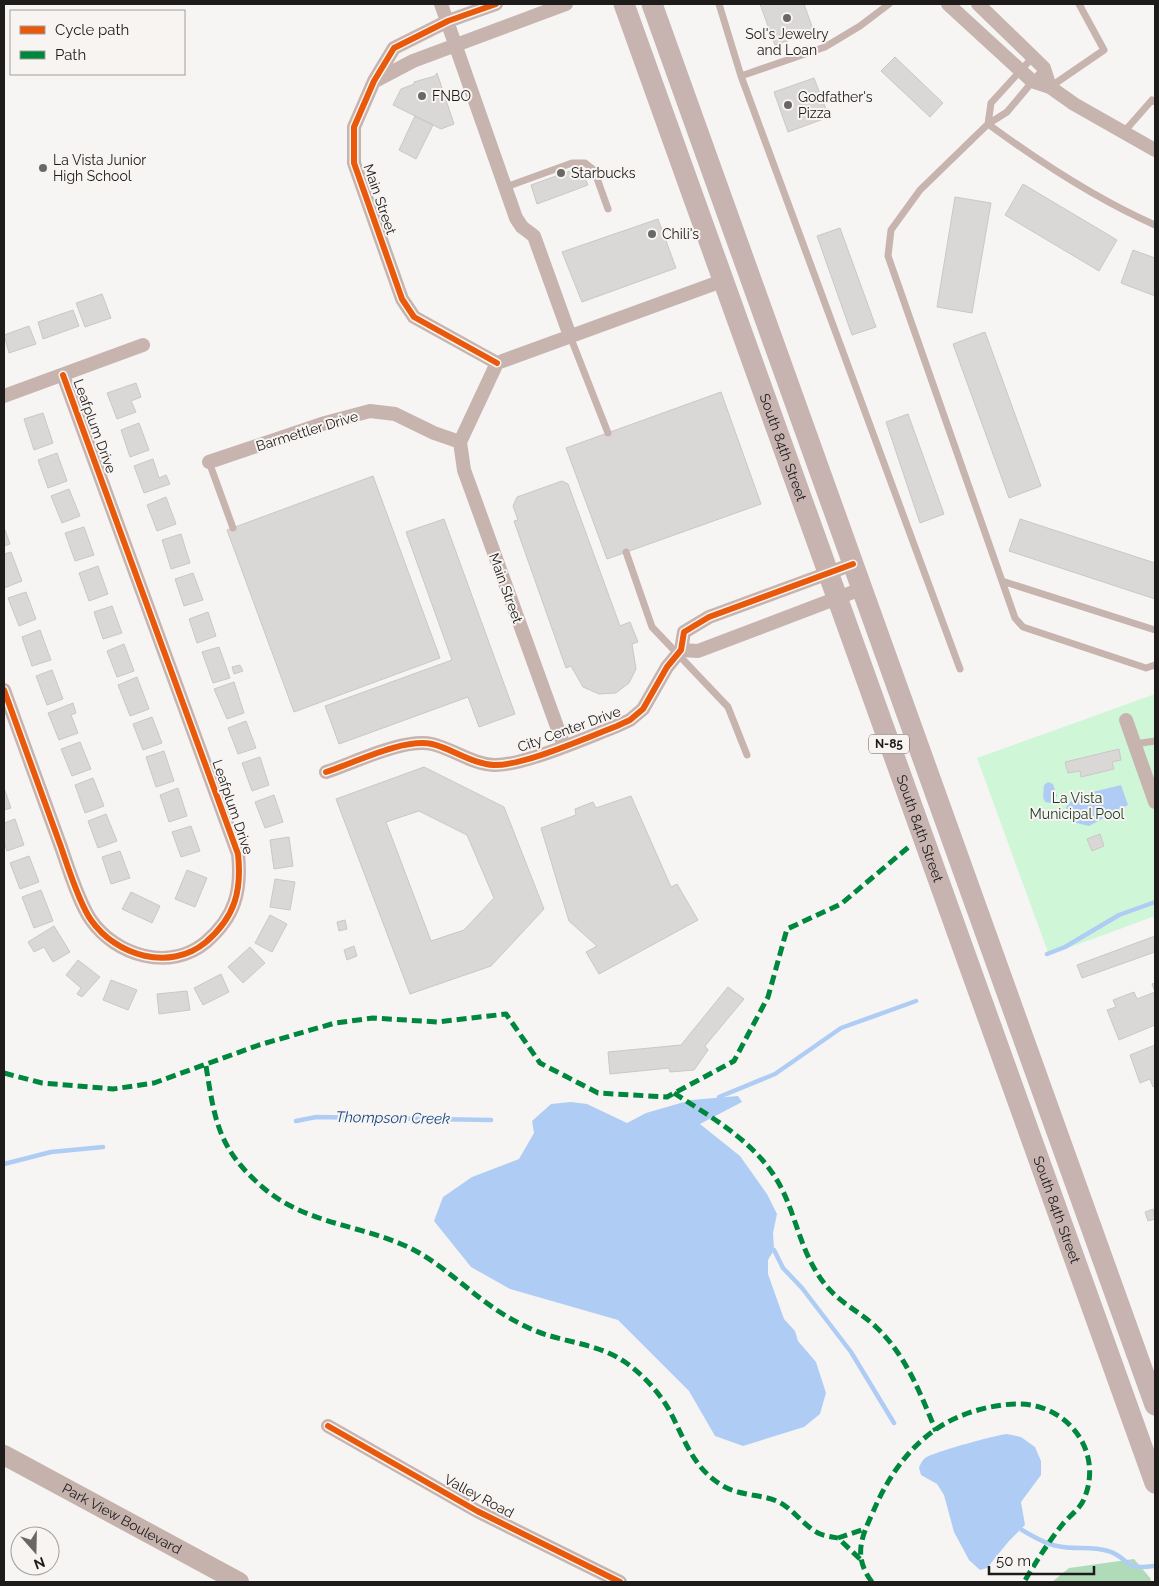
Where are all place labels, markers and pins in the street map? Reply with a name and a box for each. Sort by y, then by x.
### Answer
marker: Sol's Jewelry and Loan [781,12,793,24]
place label: Sol's Jewelry and Loan [745,26,829,58]
place label: FNBO [432,88,471,104]
place label: Godfather's Pizza [798,89,873,121]
marker: FNBO [416,90,428,102]
marker: Godfather's Pizza [782,99,794,111]
place label: La Vista Junior High School [53,152,146,184]
marker: La Vista Junior High School [37,162,49,174]
place label: Starbucks [571,165,636,181]
marker: Starbucks [555,167,567,179]
place label: Chili's [662,226,699,242]
marker: Chili's [646,228,658,240]

